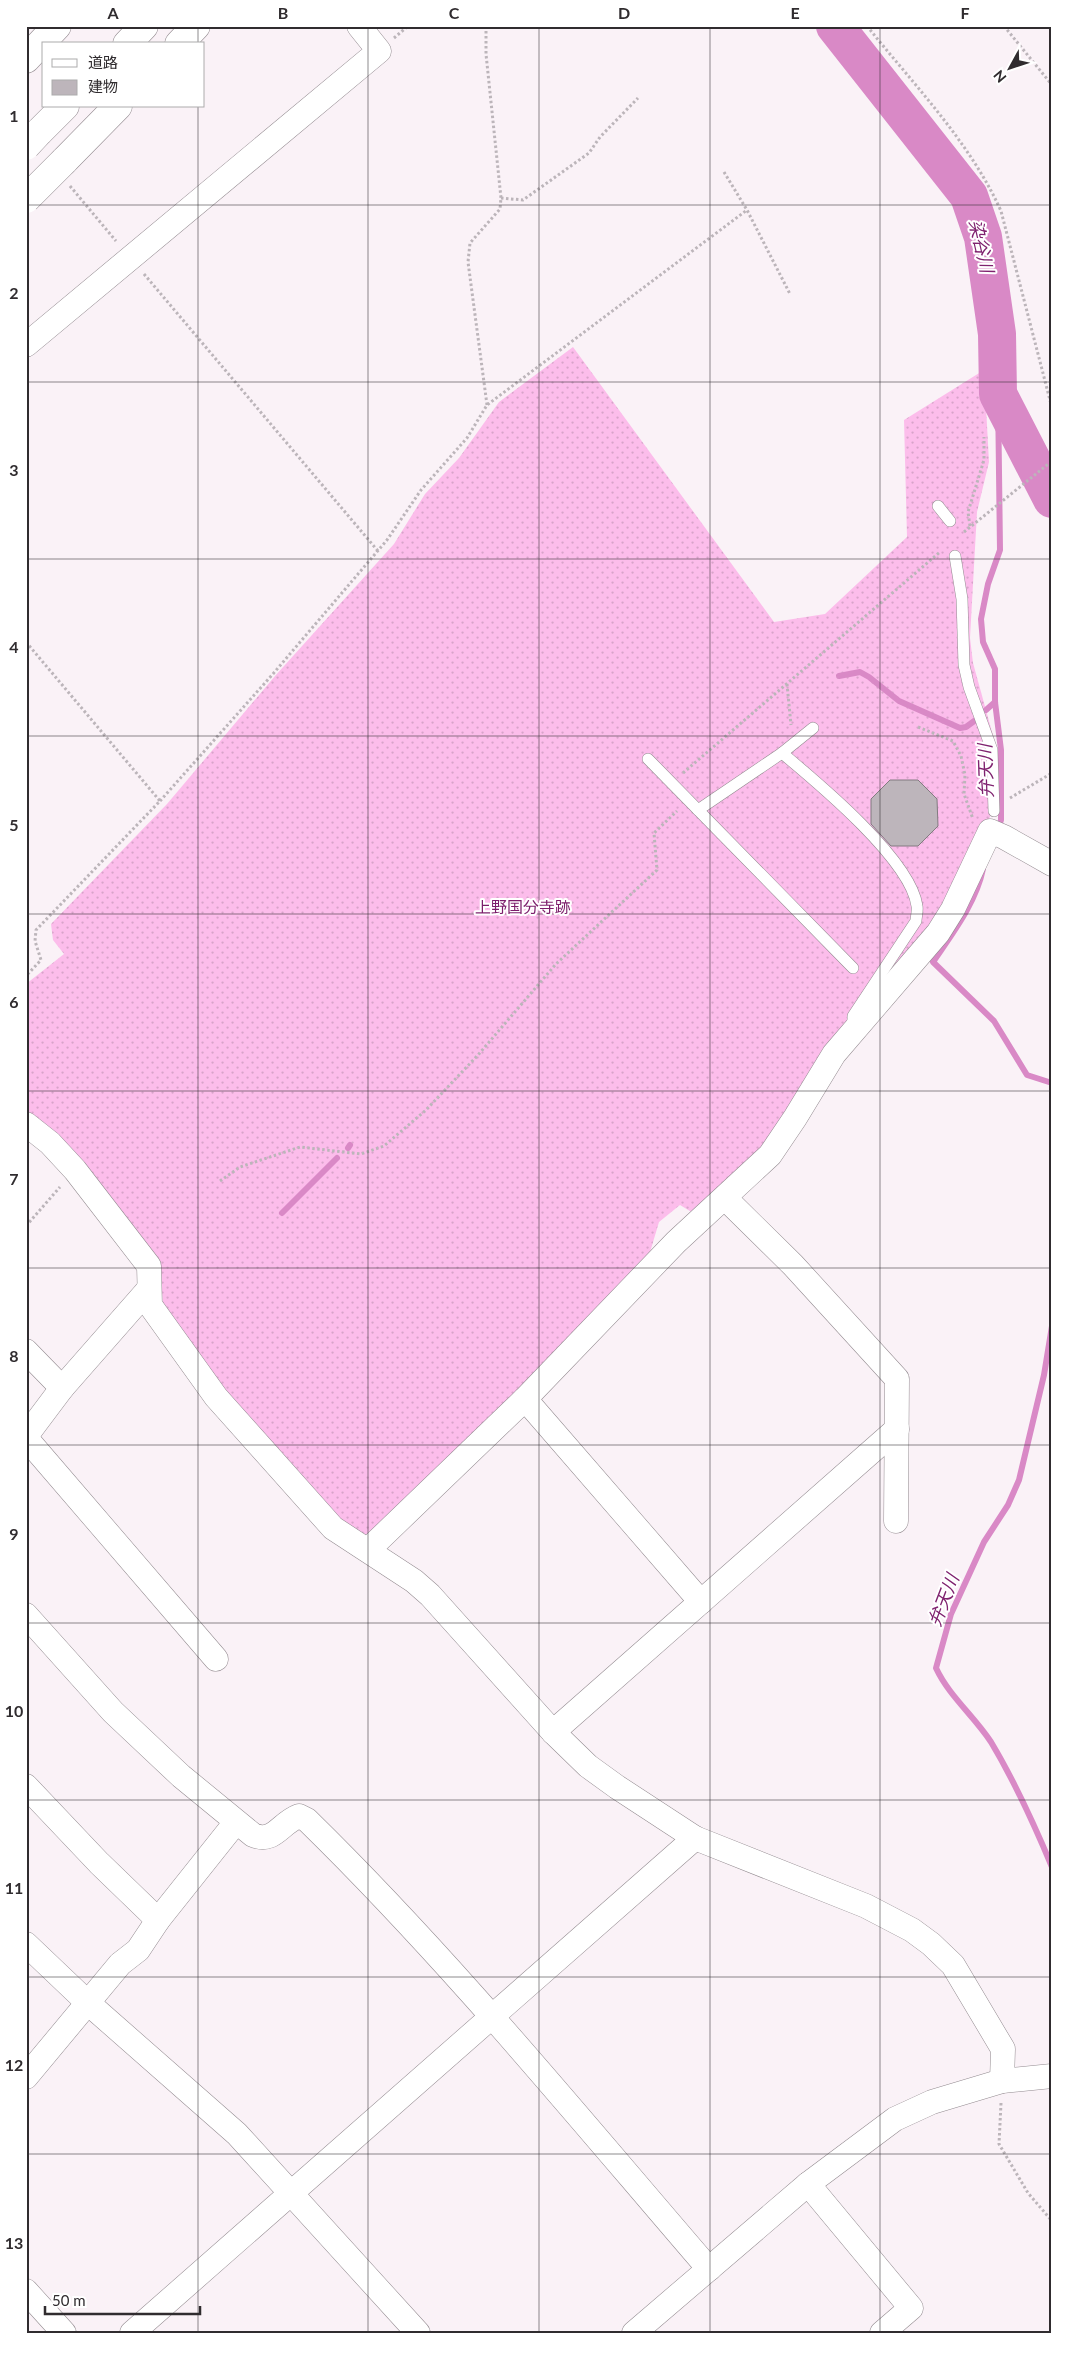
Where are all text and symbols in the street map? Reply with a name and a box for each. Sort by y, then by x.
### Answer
text: A [106,3,119,22]
text: B [278,3,288,22]
text: C [449,3,460,22]
text: D [618,3,630,22]
text: E [790,3,800,22]
text: F [960,3,970,22]
legend [42,42,205,108]
north arrow [986,42,1036,92]
text: 道路 [88,53,118,71]
text: N [990,67,1010,86]
text: 建物 [88,77,118,95]
text: 1 [9,106,19,125]
water label: 染谷川 [965,217,999,277]
text: 2 [9,283,19,302]
text: 3 [9,460,19,479]
text: 4 [9,637,19,656]
water label: 弁天川 [973,742,997,798]
text: 5 [9,815,19,834]
park label: 上野国分寺跡 [475,897,571,916]
text: 6 [9,992,19,1011]
text: 7 [9,1169,19,1188]
text: 8 [9,1346,19,1365]
text: 9 [9,1524,19,1543]
water label: 弁天川 [923,1569,964,1629]
text: 10 [5,1701,23,1720]
text: 11 [5,1878,23,1897]
text: 12 [5,2055,23,2074]
text: 13 [5,2233,23,2252]
scale bar [45,2284,200,2316]
text: 50 m [52,2291,86,2309]

